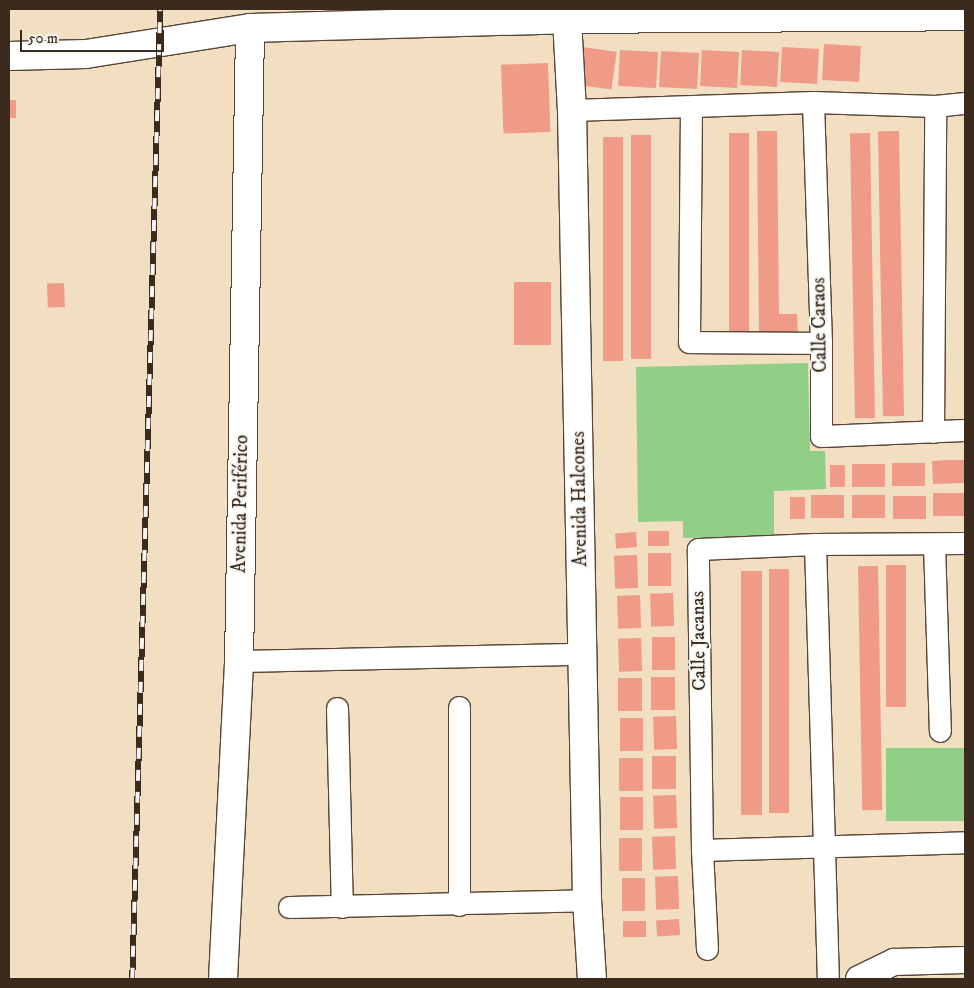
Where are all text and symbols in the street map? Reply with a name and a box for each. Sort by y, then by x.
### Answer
scale bar [22,20,166,52]
text: 50 m [28,29,58,48]
street label: Calle Caraos [808,277,832,373]
street label: Avenida Halcones [567,431,593,567]
street label: Avenida Periférico [228,435,254,573]
street label: Calle Jacanas [687,591,711,691]

